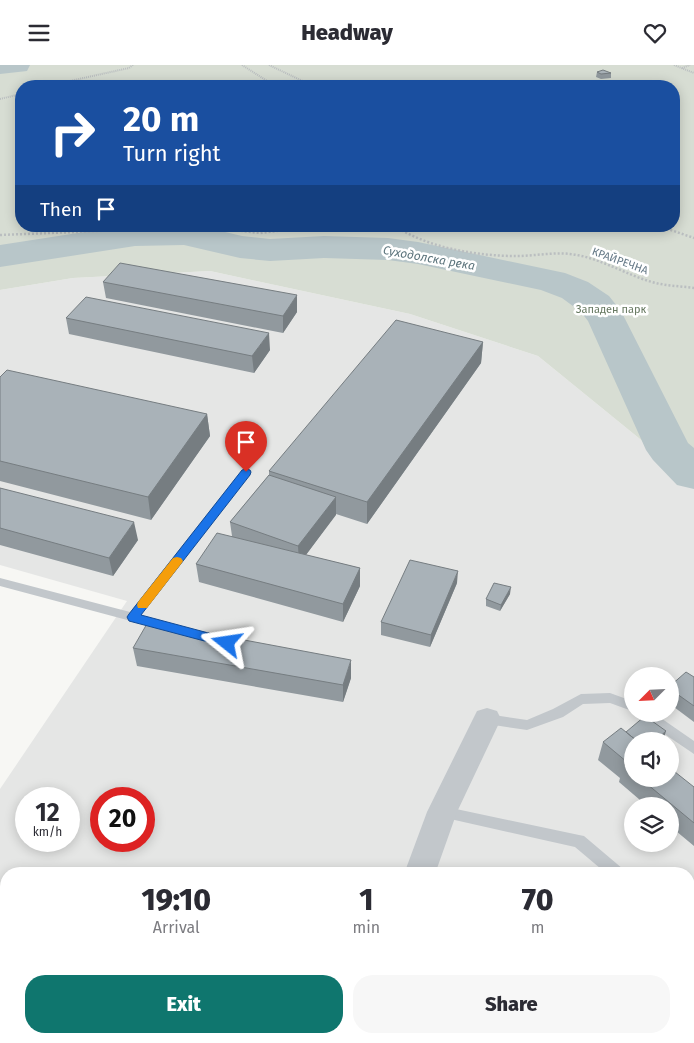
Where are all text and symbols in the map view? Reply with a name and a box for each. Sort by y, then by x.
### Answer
icon: menu [25,19,53,47]
text: Headway [301,19,393,46]
icon: heart [641,19,669,47]
text: 20 m [123,98,199,140]
icon: right [40,100,105,165]
text: Turn right [123,140,220,167]
icon: arrive [92,195,120,223]
text: Then [40,198,82,221]
water label: Суходолска река [382,243,476,273]
street label: КРАЙРЕЧНА [590,245,651,277]
park label: Западен парк [576,303,647,316]
pin [225,421,267,472]
icon: arrive [232,428,260,456]
position arrow [200,616,252,668]
north arrow [624,667,679,723]
map controls [624,667,679,852]
button: sound [624,732,679,787]
speed limit sign: 20 [90,787,155,852]
button: layers [624,797,679,852]
text: 12 [35,798,60,828]
text: km/h [33,825,62,839]
text: 19:10 [142,882,211,918]
text: 1 [359,882,373,918]
text: 70 [522,882,553,918]
text: Arrival [153,918,200,937]
text: min [353,918,380,937]
text: m [531,918,544,937]
button: Exit [25,975,343,1033]
button: Share [353,975,670,1033]

